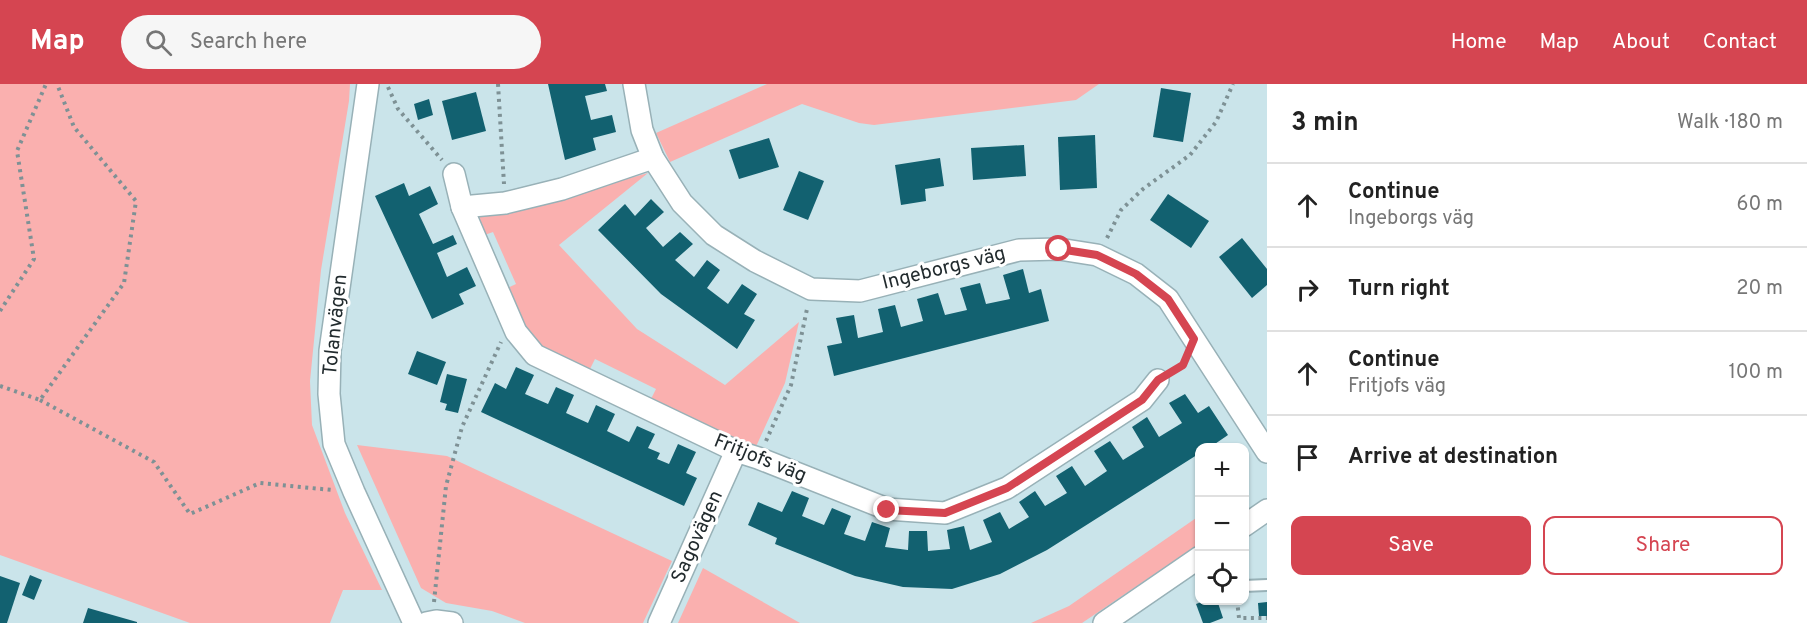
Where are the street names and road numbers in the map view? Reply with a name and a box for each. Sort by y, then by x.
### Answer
street label: Ingeborgs väg [880,241,1008,297]
street label: Tolanvägen [318,273,354,377]
street label: Fritjofs väg [710,429,810,489]
street label: Sagovägen [666,487,730,587]

